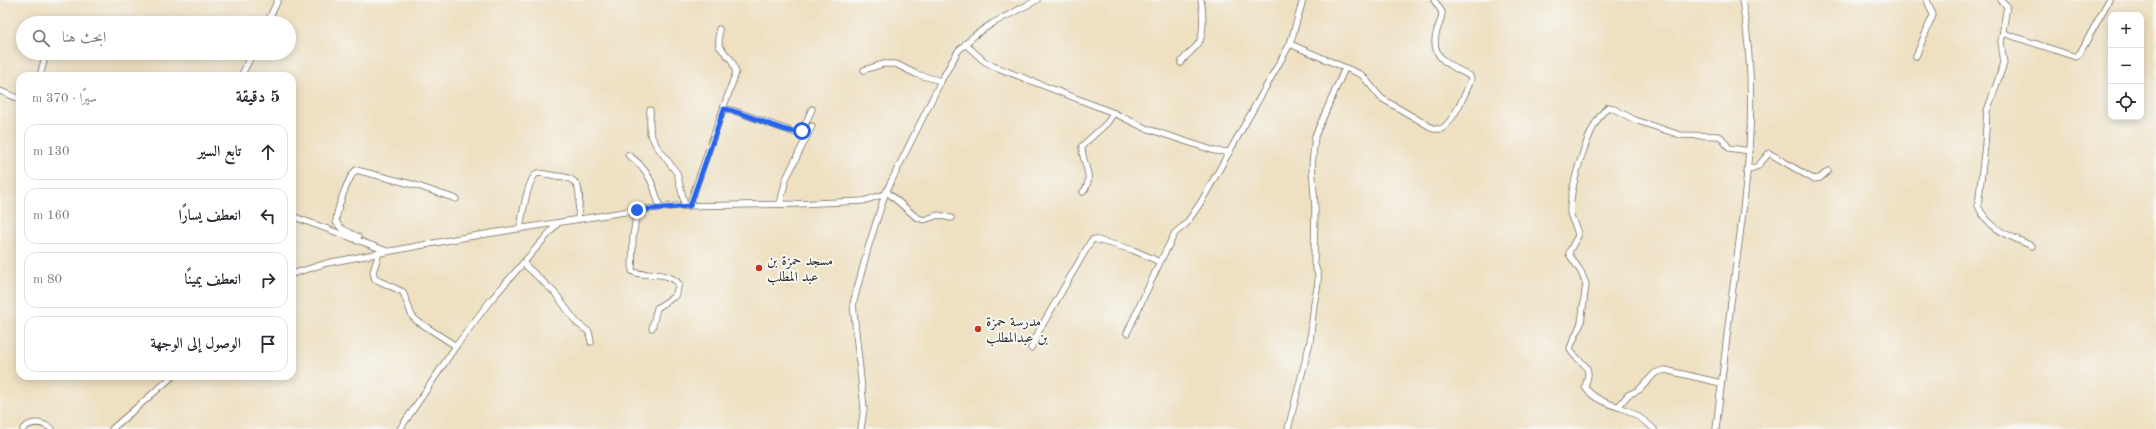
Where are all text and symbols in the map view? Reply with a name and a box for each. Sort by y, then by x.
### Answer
map controls [2108,12,2144,120]
button: + [2108,12,2144,48]
search box [16,16,296,60]
icon: search [30,27,52,49]
text: ابحث هنا [62,31,106,46]
button: − [2108,48,2144,84]
button: locate [2108,84,2144,120]
text: 5 دقيقة [236,89,280,106]
text: سيرًا · 370 m [32,92,97,105]
route start [793,122,811,140]
icon: ahead [257,141,279,163]
text: 130 m [33,145,70,158]
text: تابع السير [198,145,241,160]
route end [628,201,646,219]
icon: left [257,205,279,227]
text: 160 m [33,209,70,222]
text: انعطف يسارًا [179,209,241,224]
place label: مسجد حمزة بن عبد المطلب [767,254,833,286]
marker: مسجد حمزة بن عبد المطلب [754,263,764,273]
icon: right [257,269,279,291]
text: 80 m [33,273,62,286]
text: انعطف يمينًا [185,273,241,288]
place label: مدرسة حمزة بن عبدالمطلب [986,315,1048,347]
marker: مدرسة حمزة بن عبدالمطلب [973,324,983,334]
icon: arrive [257,333,279,355]
text: الوصول إلى الوجهة [150,337,241,352]

